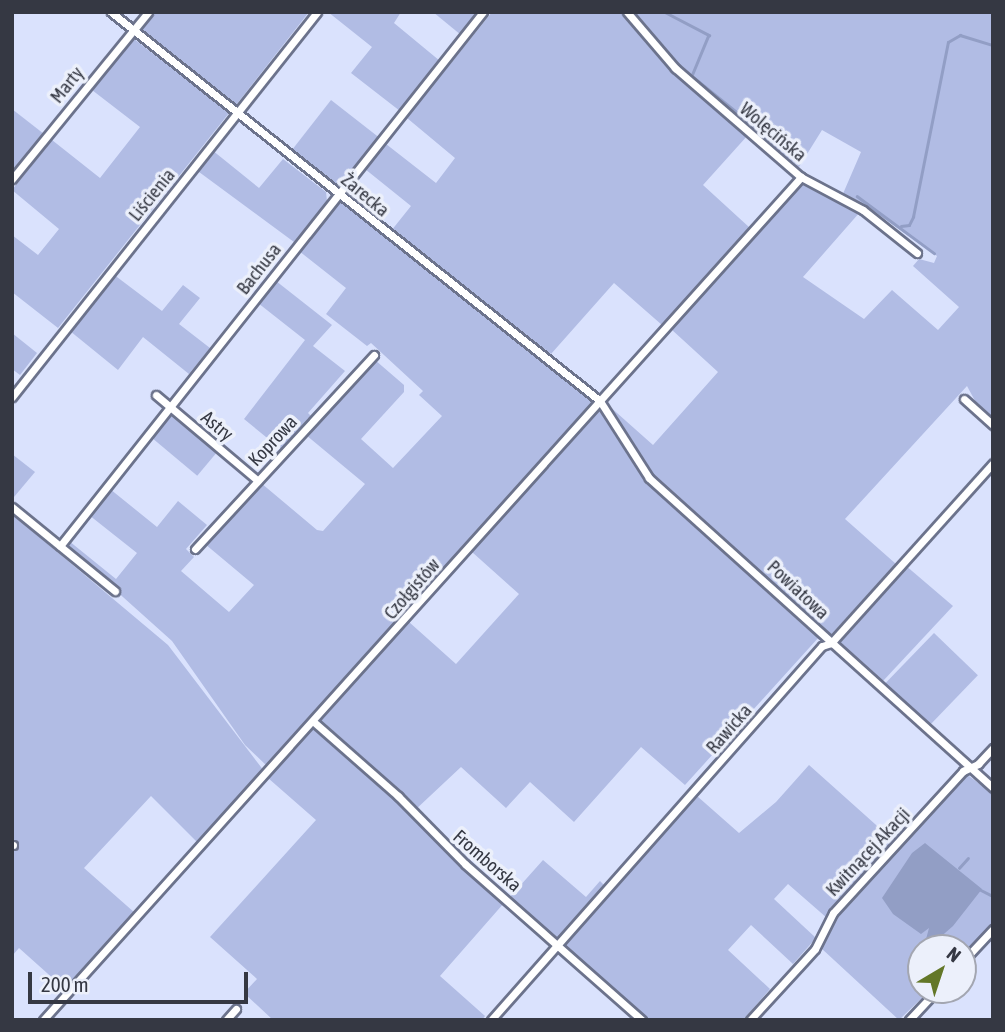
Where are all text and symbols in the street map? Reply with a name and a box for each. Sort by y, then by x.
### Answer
street label: Marty [45,62,89,108]
street label: Wolęcińska [735,98,811,166]
street label: Liścienia [124,164,180,226]
street label: Żarecka [336,168,394,222]
street label: Bachusa [232,239,286,299]
street label: Astry [196,406,238,446]
street label: Koprowa [244,411,302,471]
street label: Czołgistów [379,554,445,624]
street label: Powiatowa [762,556,834,624]
street label: Rawicka [701,700,757,758]
street label: Kwitnącej Akacji [821,803,915,901]
street label: Fromborska [448,825,526,897]
north arrow [907,934,977,1004]
text: N [943,942,965,966]
scale bar [32,958,252,1002]
text: 200 m [41,972,89,996]

